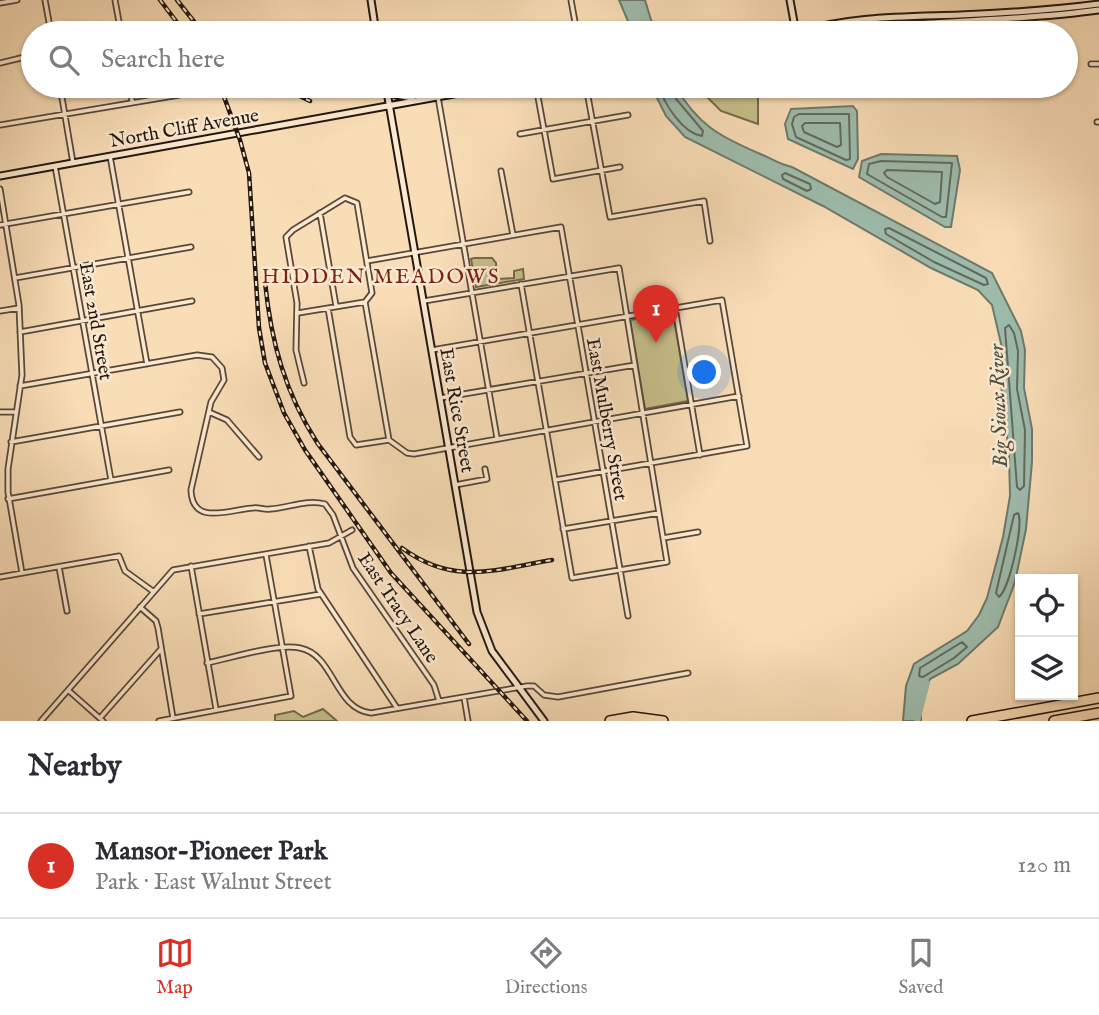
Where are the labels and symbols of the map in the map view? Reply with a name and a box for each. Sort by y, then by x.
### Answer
street label: North Cliff Avenue [108,104,261,154]
street label: East 2nd Street [73,261,117,383]
district label: HIDDEN MEADOWS [262,264,500,291]
pin: 1 [633,285,679,343]
street label: East Mulberry Street [580,336,632,503]
water label: Big Sioux River [984,343,1015,468]
street label: East Rice Street [433,346,479,475]
your location [687,355,721,389]
street label: East Tracy Lane [351,548,443,668]

